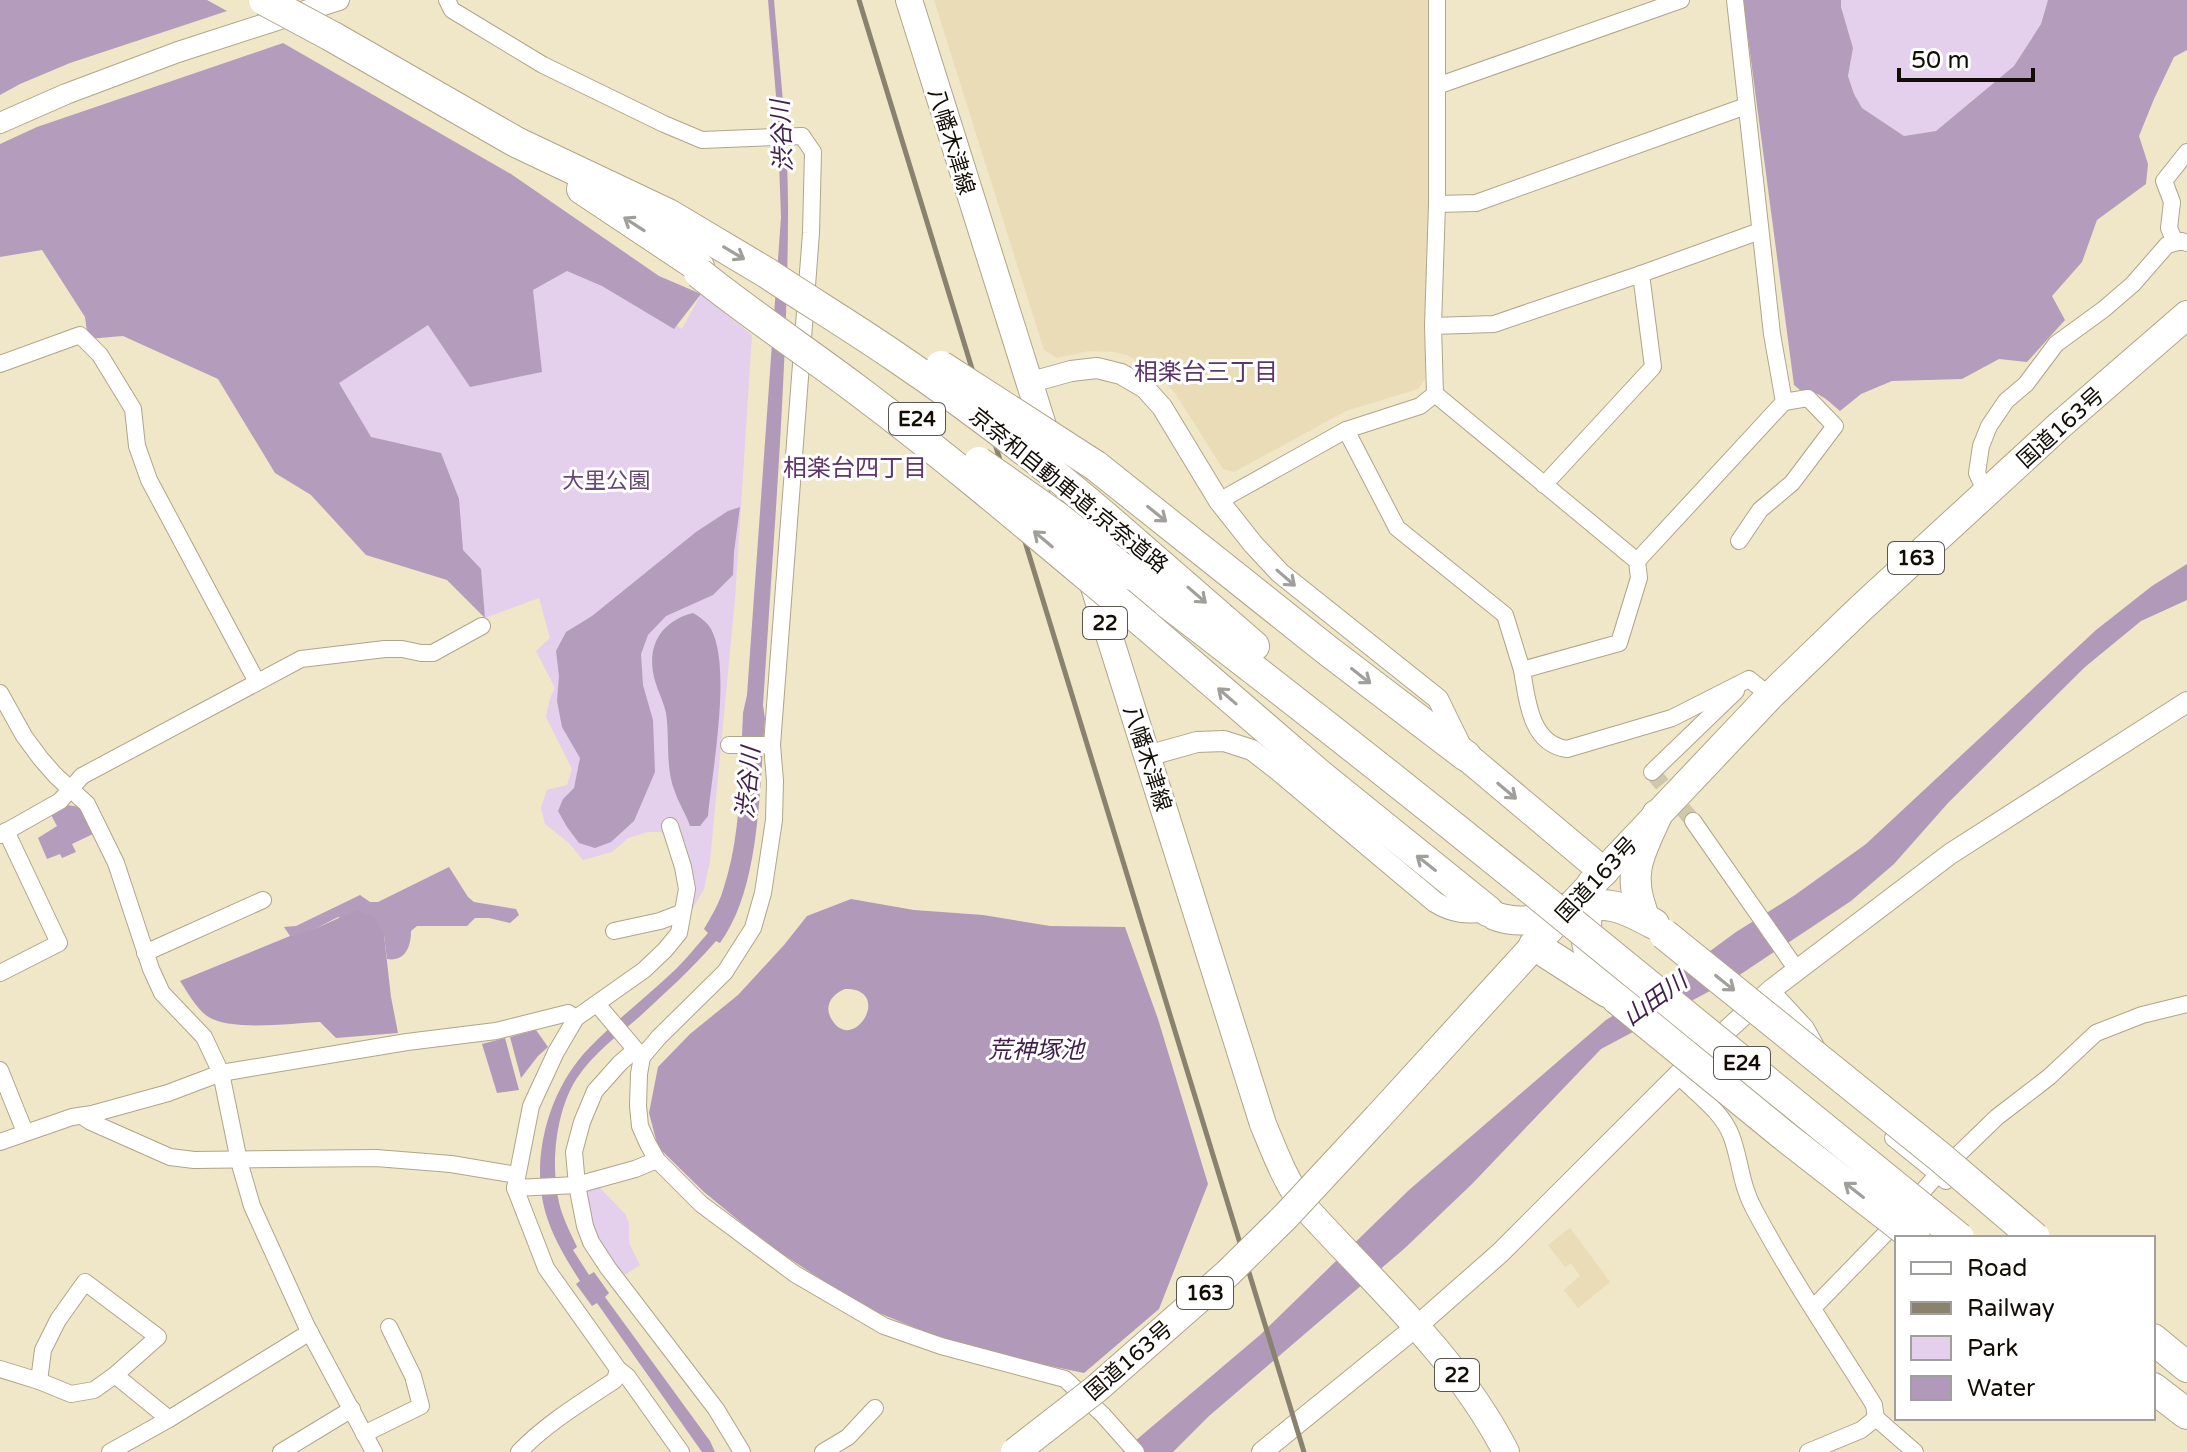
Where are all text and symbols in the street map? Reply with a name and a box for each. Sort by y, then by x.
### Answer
scale bar [1899,32,2033,82]
text: 50 m [1911,46,1969,75]
street label: 八幡木津線 [923,85,980,198]
water label: 渋谷川 [766,96,799,173]
one-way arrow [623,216,645,233]
one-way arrow [722,245,745,261]
district label: 相楽台三丁目 [1134,358,1278,387]
street label: 国道163号 [2012,382,2109,473]
road number: E24 [889,403,945,435]
street label: 京奈和自動車道;京奈道路 [964,403,1173,579]
district label: 相楽台四丁目 [783,454,927,483]
park label: 大里公園 [562,468,650,494]
one-way arrow [1146,505,1167,523]
one-way arrow [1033,530,1054,548]
road number: 163 [1888,542,1944,574]
one-way arrow [1276,569,1296,587]
one-way arrow [1186,586,1206,604]
road number: 22 [1083,607,1127,639]
one-way arrow [1350,667,1371,684]
one-way arrow [1218,687,1238,705]
street label: 八幡木津線 [1118,702,1176,815]
water label: 渋谷川 [731,743,766,820]
one-way arrow [1497,782,1517,800]
street label: 国道163号 [1551,832,1643,928]
one-way arrow [1416,854,1437,871]
water label: 山田川 [1618,965,1695,1032]
one-way arrow [1714,974,1735,991]
water label: 荒神塚池 [988,1036,1086,1065]
road number: E24 [1714,1047,1770,1079]
one-way arrow [1844,1181,1865,1199]
legend [1895,1236,2155,1420]
text: Road [1967,1254,2027,1283]
road number: 163 [1177,1277,1233,1309]
text: Railway [1967,1294,2055,1323]
street label: 国道163号 [1080,1316,1178,1406]
text: Park [1967,1334,2018,1363]
road number: 22 [1435,1359,1479,1391]
text: Water [1967,1374,2036,1403]

